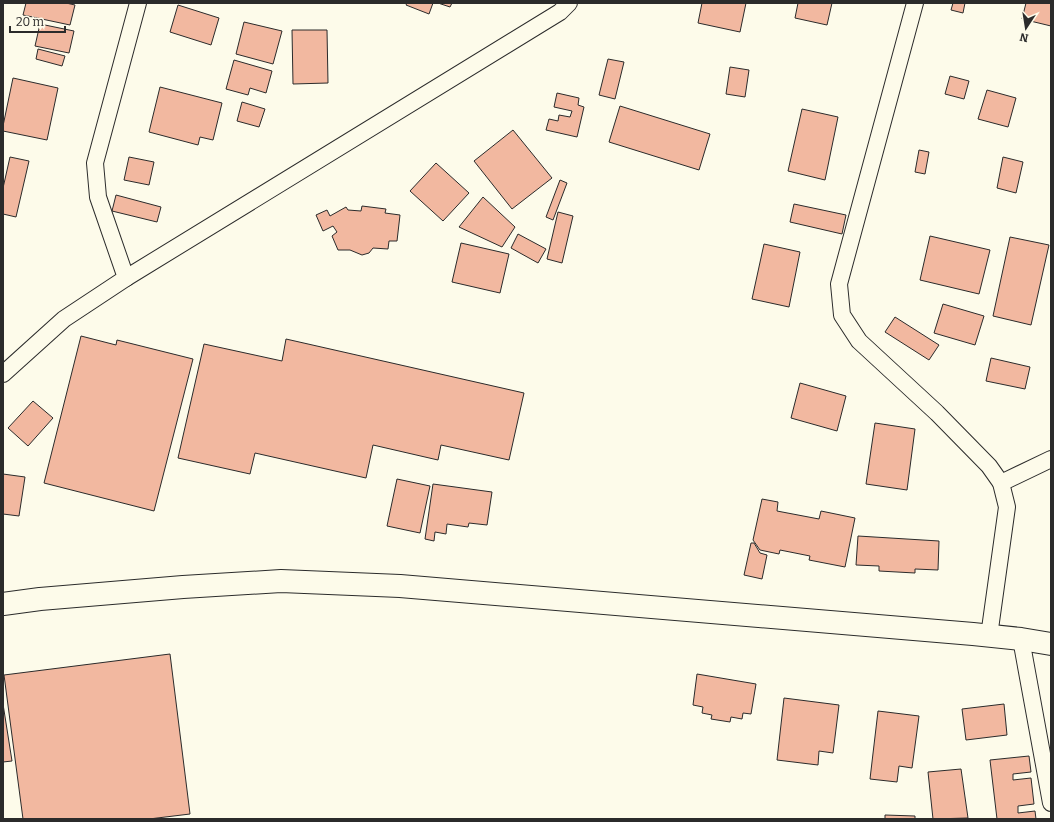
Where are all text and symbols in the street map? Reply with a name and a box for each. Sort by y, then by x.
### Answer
scale bar [10,8,65,34]
north arrow [1006,8,1046,48]
text: 20 m [16,15,45,29]
text: N [1018,30,1030,45]

